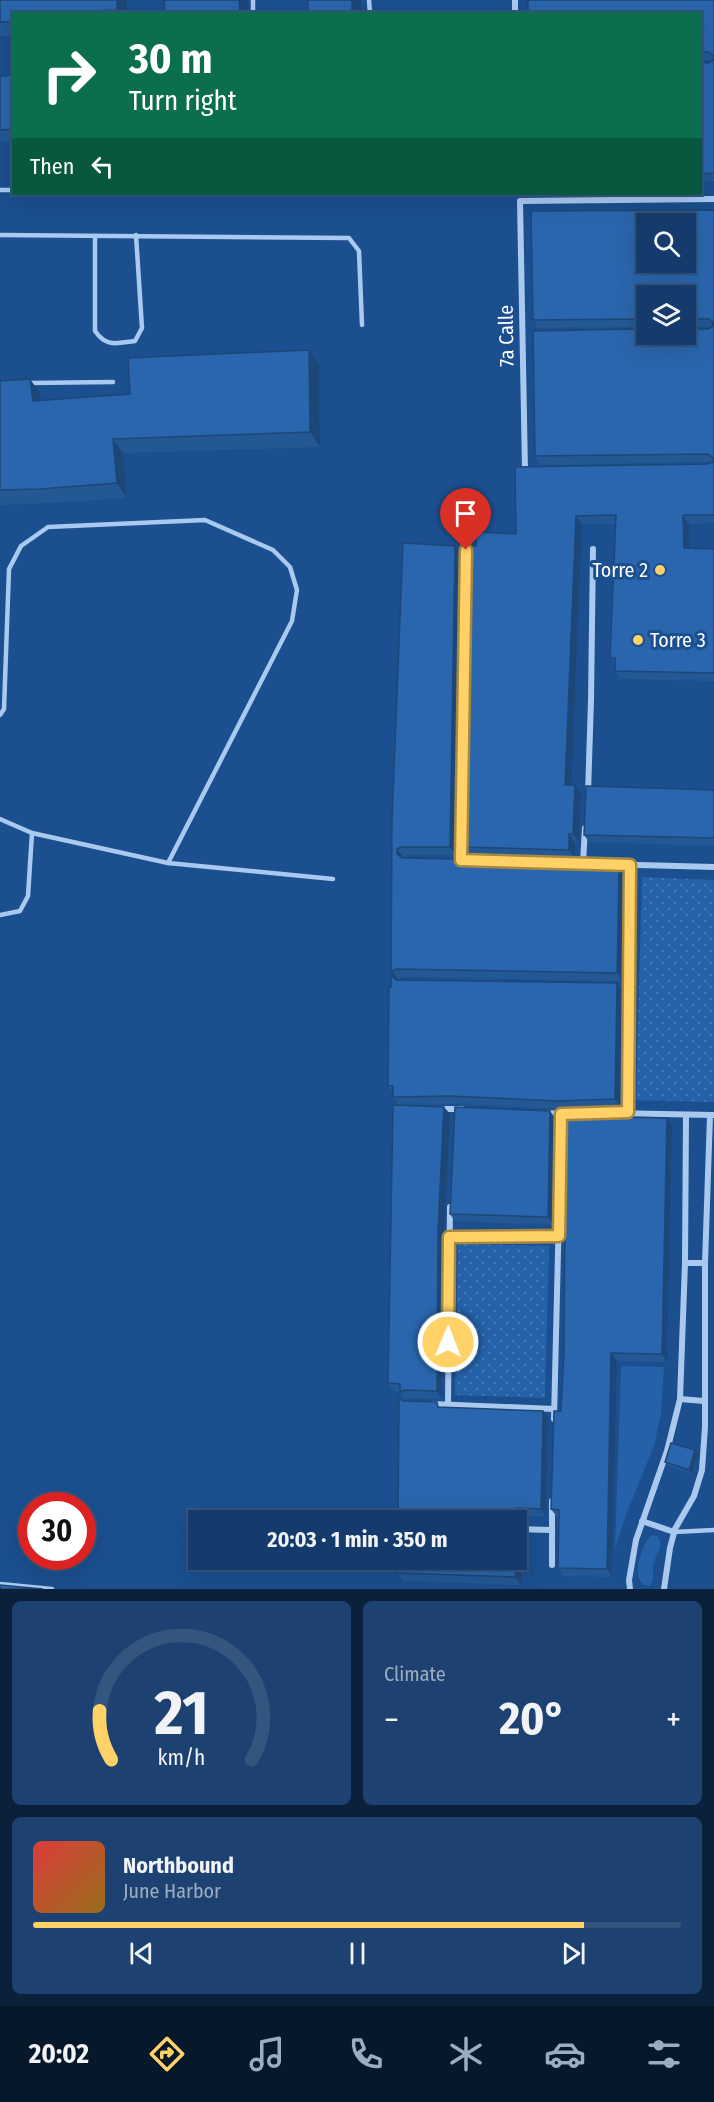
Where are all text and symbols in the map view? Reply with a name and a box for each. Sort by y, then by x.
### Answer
text: 30 m [129,34,213,84]
icon: right [30,36,108,114]
text: Turn right [129,85,237,117]
icon: left [86,150,119,183]
text: Then [30,153,74,180]
map controls [636,213,696,345]
button: search [636,213,696,273]
button: layers [636,285,696,345]
street label: 7a Calle [493,305,519,367]
pin [440,488,491,550]
icon: arrive [449,497,482,530]
place label: Torre 2 [593,558,648,582]
marker: Torre 2 [653,563,667,577]
place label: Torre 3 [650,628,706,652]
marker: Torre 3 [631,633,645,647]
position arrow [416,1310,480,1374]
speed limit sign: 30 [18,1492,96,1570]
text: 20:03 · 1 min · 350 m [267,1526,448,1553]
text: Climate [384,1662,446,1686]
text: 21 [153,1676,209,1751]
text: 20° [499,1692,566,1746]
text: − [384,1700,399,1740]
text: + [666,1700,681,1740]
text: km/h [158,1745,205,1771]
text: Northbound [123,1852,234,1879]
text: June Harbor [123,1879,221,1903]
icon: previous [125,1937,158,1970]
icon: pause [341,1937,374,1970]
icon: next [557,1937,590,1970]
icon: directions [146,2033,188,2075]
icon: music [246,2033,288,2075]
icon: phone [345,2033,387,2075]
icon: climate [445,2033,487,2075]
icon: car [544,2033,586,2075]
icon: filters [643,2033,685,2075]
text: 20:02 [29,2038,89,2070]

